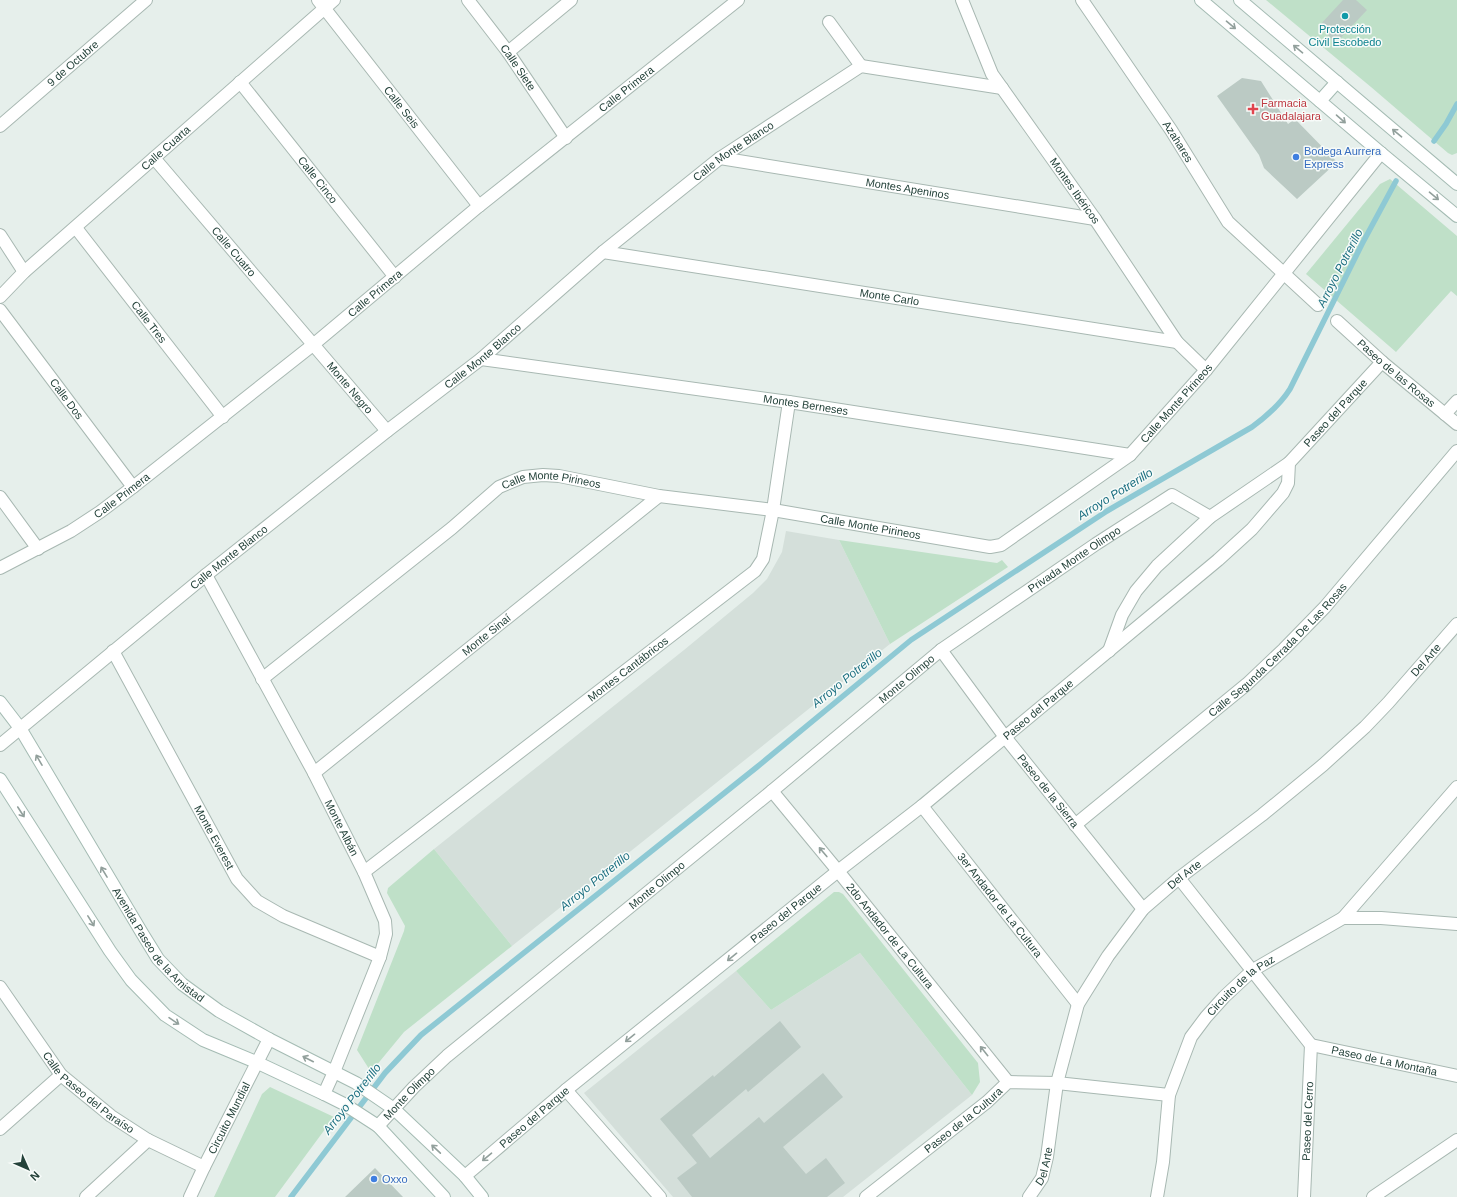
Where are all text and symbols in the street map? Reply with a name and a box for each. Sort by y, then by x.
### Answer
marker: Protección Civil Escobedo [1340,11,1350,21]
one-way arrow [1226,21,1236,30]
place label: Protección Civil Escobedo [1309,23,1381,48]
street label: 9 de Octubre [45,38,101,89]
street label: Calle Siete [498,42,538,93]
one-way arrow [1293,44,1304,53]
street label: Calle Primera [596,63,657,114]
street label: Calle Seis [382,84,422,131]
place label: Farmacia Guadalajara [1261,97,1322,122]
marker: Farmacia Guadalajara [1248,104,1258,114]
one-way arrow [1335,114,1346,123]
street label: Calle Monte Blanco [691,119,776,183]
street label: Azahares [1161,119,1196,165]
street label: Calle Cuarta [139,123,193,172]
one-way arrow [1392,128,1403,137]
place label: Bodega Aurrera Express [1304,145,1382,170]
marker: Bodega Aurrera Express [1291,152,1301,162]
street label: Calle Cinco [296,154,340,206]
street label: Montes Ibéricos [1047,156,1103,226]
street label: Montes Apeninos [865,176,951,201]
one-way arrow [1428,192,1439,201]
street label: Calle Cuatro [209,224,258,279]
water label: Arroyo Potrerillo [1314,226,1366,310]
street label: Calle Primera [345,267,405,319]
street label: Monte Carlo [859,286,920,307]
street label: Calle Tres [129,299,169,346]
street label: Calle Monte Blanco [442,321,523,391]
street label: Paseo de las Rosas [1355,337,1438,410]
street label: Monte Negro [325,360,375,416]
street label: Calle Monte Pirineos [1138,361,1215,445]
street label: Calle Dos [48,376,86,422]
street label: Paseo del Parque [1301,376,1369,449]
street label: Montes Berneses [763,392,850,417]
water label: Arroyo Potrerillo [1074,465,1155,523]
street label: Calle Monte Pirineos [500,469,602,491]
street label: Calle Primera [92,470,152,520]
street label: Calle Monte Pirineos [819,512,922,541]
street label: Calle Monte Blanco [188,523,270,592]
street label: Privada Monte Olimpo [1026,524,1123,595]
street label: Calle Segunda Cerrada De Las Rosas [1206,580,1349,719]
street label: Monte Sinaí [460,612,513,658]
street label: Montes Cantábricos [585,634,671,703]
street label: Del Arte [1408,641,1443,679]
water label: Arroyo Potrerillo [808,645,885,711]
street label: Monte Olimpo [876,652,937,705]
street label: Paseo del Parque [1001,677,1076,742]
street label: Paseo de la Sierra [1015,752,1082,831]
one-way arrow [34,754,42,766]
street label: Monte Albán [323,798,361,858]
street label: Monte Everest [192,803,237,871]
one-way arrow [17,806,25,817]
one-way arrow [818,847,827,857]
water label: Arroyo Potrerillo [556,848,633,914]
street label: 3er Andador de La Cultura [955,851,1045,960]
street label: Del Arte [1165,858,1203,891]
street label: Monte Olimpo [626,859,687,911]
one-way arrow [100,866,108,878]
street label: Paseo del Parque [748,881,824,945]
street label: 2do Andador de La Cultura [844,881,937,992]
street label: Avenida Paseo de la Amistad [110,885,207,1004]
one-way arrow [88,915,96,927]
one-way arrow [726,952,737,961]
street label: Circuito de la Paz [1204,953,1277,1018]
one-way arrow [168,1017,180,1025]
one-way arrow [625,1034,636,1043]
street label: Paseo de La Montaña [1330,1044,1439,1078]
one-way arrow [979,1046,988,1057]
street label: Calle Paseo del Paraíso [41,1049,136,1135]
one-way arrow [303,1055,315,1062]
water label: Arroyo Potrerillo [319,1061,384,1138]
street label: Monte Olimpo [381,1065,437,1122]
street label: Circuito Mundial [206,1080,252,1156]
street label: Paseo del Cerro [1300,1081,1315,1161]
street label: Paseo del Parque [497,1084,572,1150]
street label: Paseo de la Cultura [922,1084,1005,1155]
one-way arrow [431,1144,441,1153]
street label: Del Arte [1033,1146,1054,1188]
north arrow [8,1149,48,1189]
one-way arrow [482,1153,493,1162]
text: N [28,1169,42,1183]
place label: Oxxo [382,1173,408,1185]
marker: Oxxo [369,1174,379,1184]

